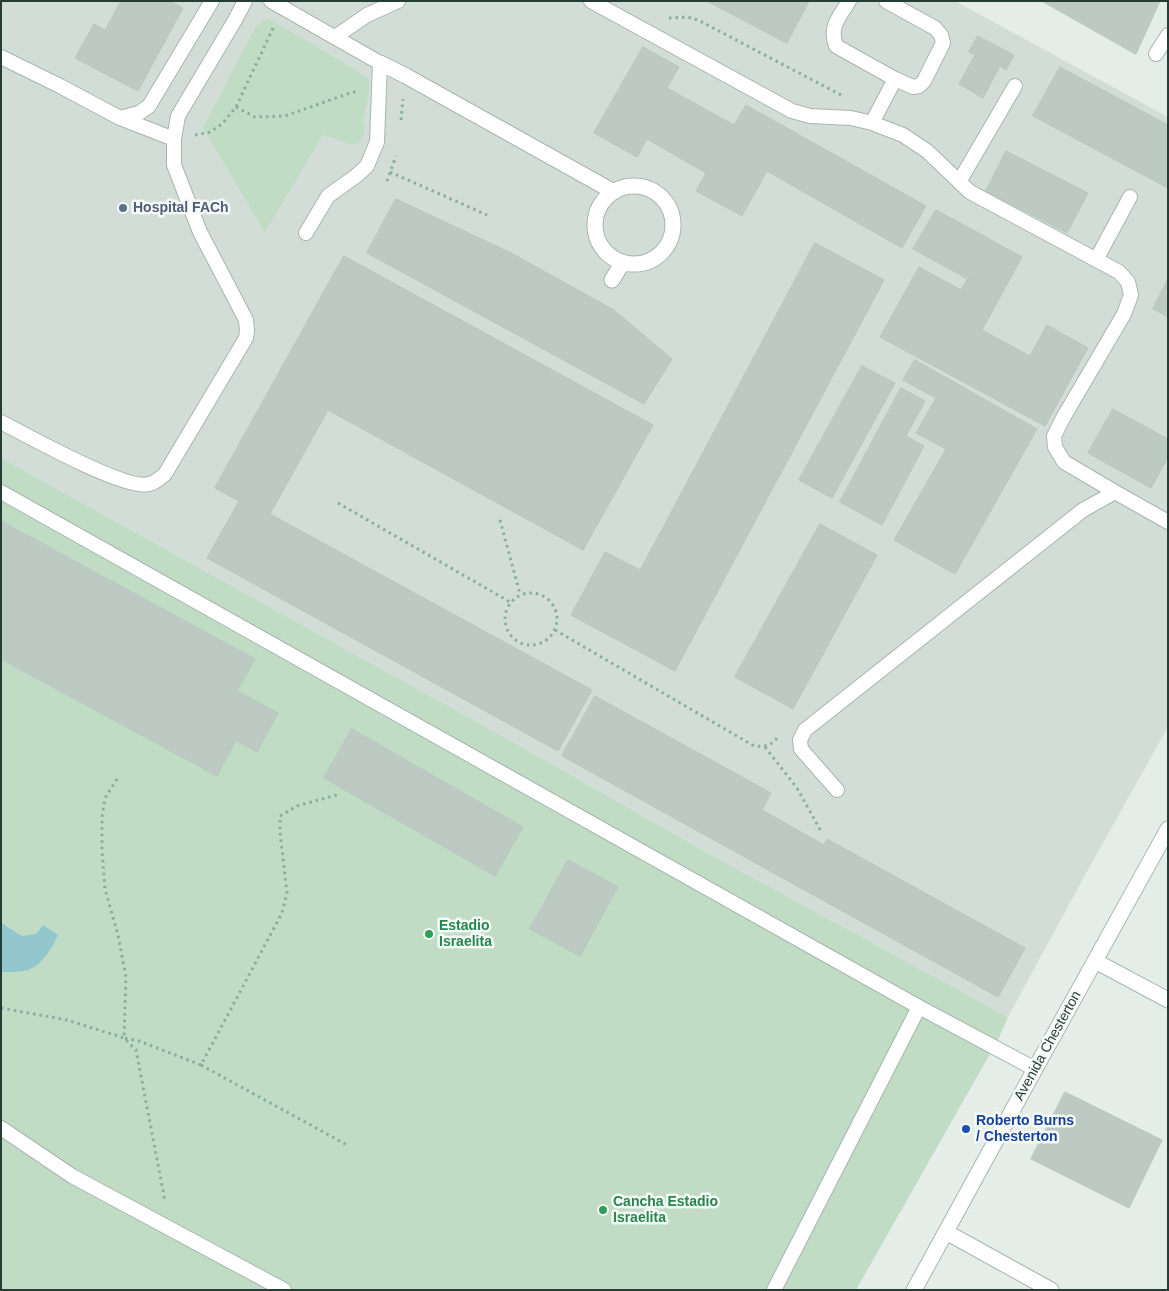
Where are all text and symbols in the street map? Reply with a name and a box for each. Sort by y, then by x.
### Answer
place label: Hospital FACh [133,200,229,216]
marker: Hospital FACh [117,202,129,214]
place label: Estadio Israelita [439,918,492,950]
marker: Estadio Israelita [423,928,435,940]
street label: Avenida Chesterton [1011,988,1085,1104]
place label: Roberto Burns / Chesterton [976,1113,1074,1146]
marker: Roberto Burns / Chesterton [960,1123,972,1135]
place label: Cancha Estadio Israelita [613,1194,718,1226]
marker: Cancha Estadio Israelita [597,1204,609,1216]

